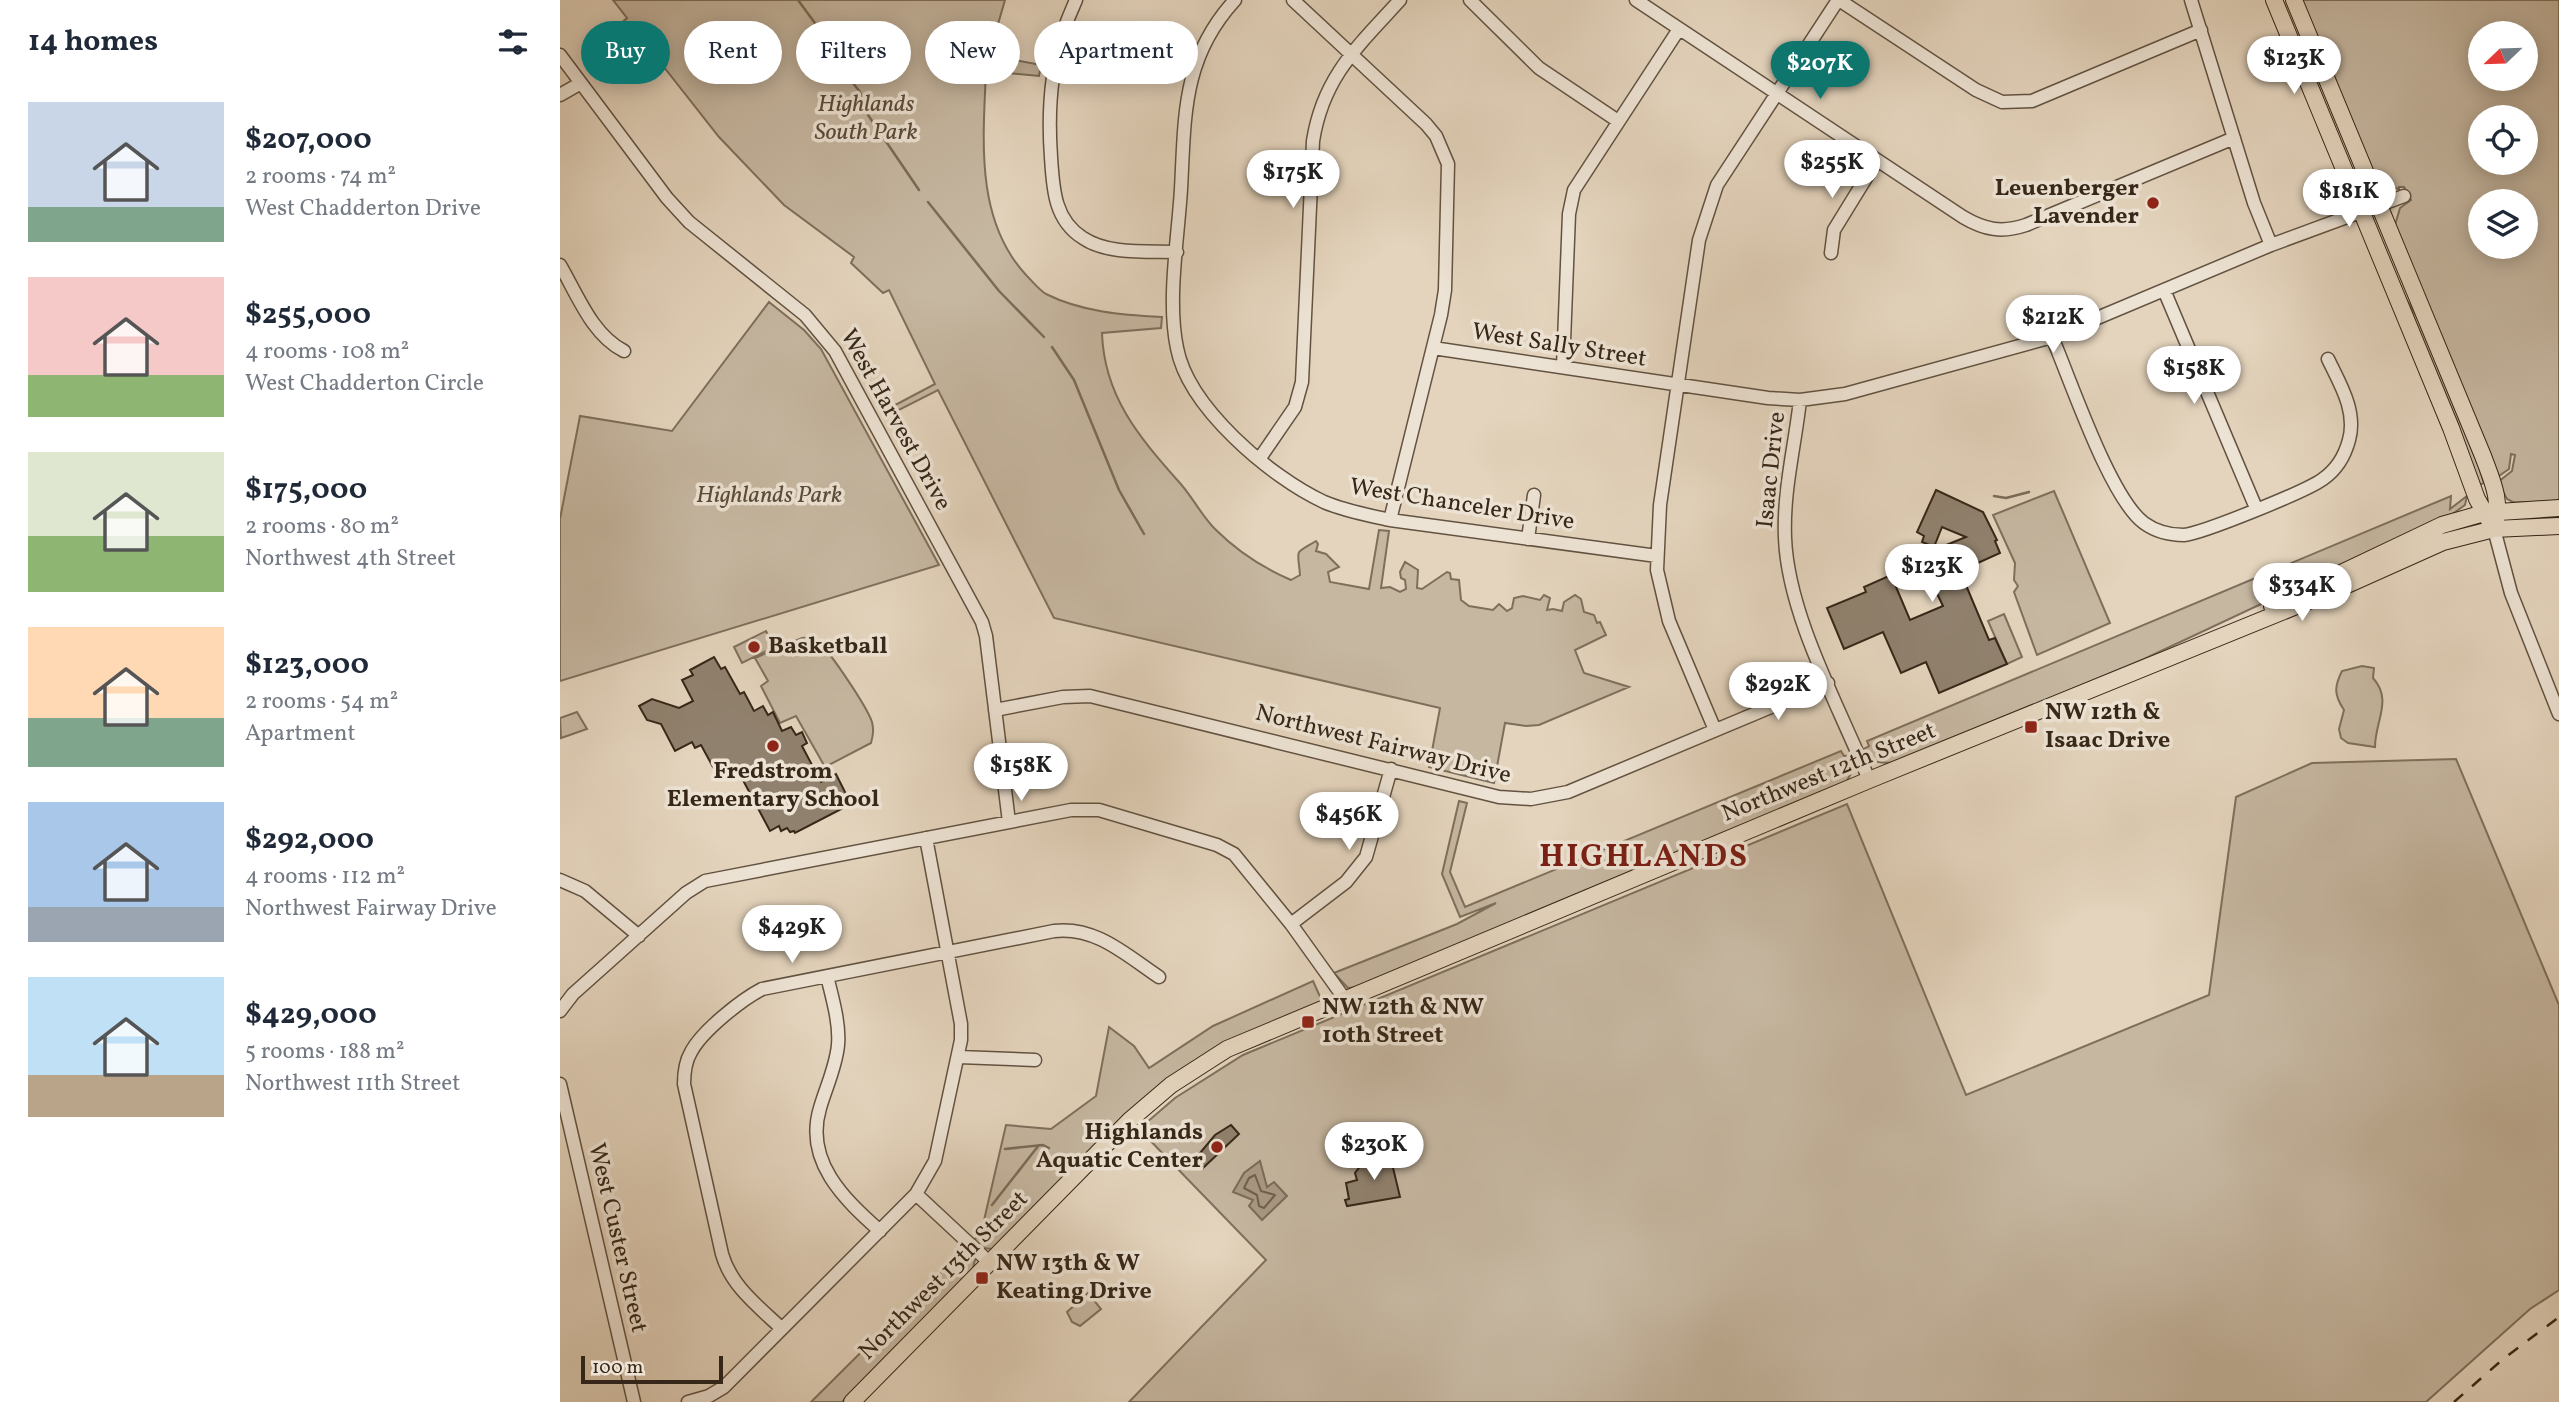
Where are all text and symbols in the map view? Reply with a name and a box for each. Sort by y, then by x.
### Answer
text: 14 homes [28,21,158,63]
chip: Buy [581,21,670,84]
chip: Rent [684,21,782,84]
chip: Filters [796,21,911,84]
chip: New [925,21,1020,84]
chip: Apartment [1034,21,1198,84]
north arrow [2468,21,2538,91]
map controls [2468,21,2538,259]
icon: filters [494,23,532,61]
pin: $123K [2245,36,2343,96]
pin: $207K [1771,42,1869,101]
text: $123K [2263,43,2325,75]
text: $207K [1787,48,1853,80]
park label: Highlands South Park [814,88,918,150]
button: locate [2468,105,2538,175]
text: $207,000 [245,119,372,161]
icon: home [84,130,168,214]
pin: $255K [1783,140,1881,200]
text: $255K [1800,147,1864,179]
pin: $175K [1244,150,1342,210]
text: $175K [1263,157,1323,189]
text: 2 rooms · 74 m² [245,161,396,193]
pin: $181K [2300,170,2398,229]
place label: Leuenberger Lavender [1995,172,2139,234]
text: $181K [2319,176,2379,208]
button: layers [2468,189,2538,259]
text: West Chadderton Drive [245,193,481,225]
marker: Leuenberger Lavender [2145,195,2161,211]
text: $255,000 [245,294,371,336]
pin: $212K [2004,296,2102,355]
text: $212K [2022,302,2084,334]
icon: home [84,305,168,389]
street label: West Sally Street [1469,315,1649,377]
street label: West Harvest Drive [831,323,959,517]
text: 4 rooms · 108 m² [245,336,409,368]
pin: $158K [2145,346,2243,406]
text: $158K [2163,353,2225,385]
text: West Chadderton Circle [245,368,484,400]
street label: Isaac Drive [1749,410,1795,530]
text: $175,000 [245,469,367,511]
street label: West Chanceler Drive [1347,470,1577,540]
park label: Highlands Park [696,479,842,513]
icon: home [84,480,168,564]
text: 2 rooms · 80 m² [245,511,399,543]
text: Northwest 4th Street [245,543,456,575]
pin: $123K [1883,544,1981,604]
text: $123K [1901,551,1963,583]
pin: $334K [2253,564,2351,623]
text: $334K [2269,570,2335,602]
place label: Basketball [768,630,888,664]
marker: Basketball [746,639,762,655]
text: $123,000 [245,644,369,686]
icon: home [84,655,168,739]
pin: $292K [1729,662,1827,722]
text: $292K [1745,669,1811,701]
text: 2 rooms · 54 m² [245,686,398,718]
place label: NW 12th & Isaac Drive [2045,696,2170,758]
street label: Northwest Fairway Drive [1251,697,1515,793]
street label: Northwest 12th Street [1717,714,1941,832]
text: Apartment [245,718,356,750]
marker: NW 12th & Isaac Drive [2023,719,2039,735]
marker: Fredstrom Elementary School [765,738,781,754]
pin: $158K [972,744,1070,803]
text: $158K [990,750,1052,782]
place label: Fredstrom Elementary School [667,755,879,817]
pin: $456K [1300,792,1398,852]
text: $456K [1316,799,1382,831]
text: $292,000 [245,819,374,861]
icon: home [84,830,168,914]
district label: HIGHLANDS [1539,836,1749,880]
text: 4 rooms · 112 m² [245,861,405,893]
text: Northwest Fairway Drive [245,893,497,925]
pin: $429K [743,906,841,965]
text: $429K [758,912,826,944]
place label: NW 12th & NW 10th Street [1322,991,1484,1053]
text: $429,000 [245,994,377,1036]
icon: home [84,1005,168,1089]
marker: NW 12th & NW 10th Street [1300,1014,1316,1030]
text: 5 rooms · 188 m² [245,1036,404,1068]
text: Northwest 11th Street [245,1068,460,1100]
place label: Highlands Aquatic Center [1036,1116,1203,1178]
pin: $230K [1325,1122,1423,1182]
text: $230K [1341,1129,1407,1161]
marker: Highlands Aquatic Center [1209,1139,1225,1155]
street label: West Custer Street [579,1140,655,1336]
street label: Northwest 13th Street [851,1183,1037,1369]
place label: NW 13th & W Keating Drive [996,1247,1152,1309]
marker: NW 13th & W Keating Drive [974,1270,990,1286]
scale bar [581,1353,723,1385]
text: 100 m [592,1355,643,1381]

